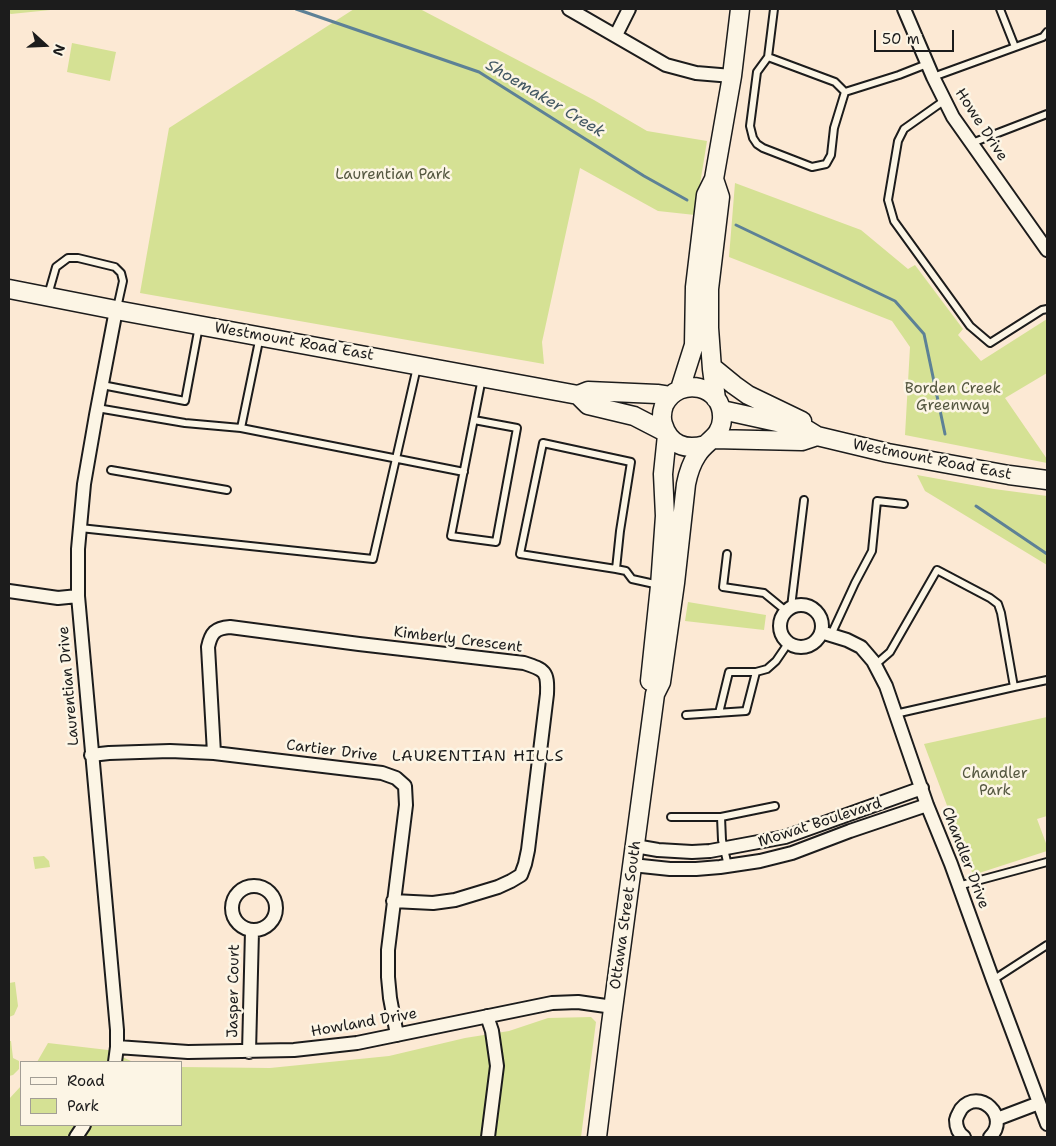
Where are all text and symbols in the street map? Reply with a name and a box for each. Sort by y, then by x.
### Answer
north arrow [20,20,70,70]
scale bar [876,20,956,52]
text: 50 m [882,29,920,49]
text: N [49,42,69,58]
water label: Shoemaker Creek [482,56,608,142]
street label: Howe Drive [951,85,1011,165]
park label: Laurentian Park [335,166,451,184]
street label: Westmount Road East [213,319,375,365]
park label: Borden Creek Greenway [905,380,1001,415]
street label: Westmount Road East [851,436,1013,484]
street label: Kimberly Crescent [393,623,523,657]
street label: Laurentian Drive [55,625,83,747]
street label: Cartier Drive [285,736,379,766]
district label: LAURENTIAN HILLS [390,747,566,767]
park label: Chandler Park [962,765,1028,800]
street label: Mowat Boulevard [756,795,884,851]
street label: Chandler Drive [937,805,993,911]
street label: Ottawa Street South [607,839,645,991]
street label: Jasper Court [224,944,244,1038]
street label: Howland Drive [310,1005,418,1041]
legend [20,1061,182,1126]
text: Road [67,1071,105,1091]
text: Park [67,1096,99,1116]

